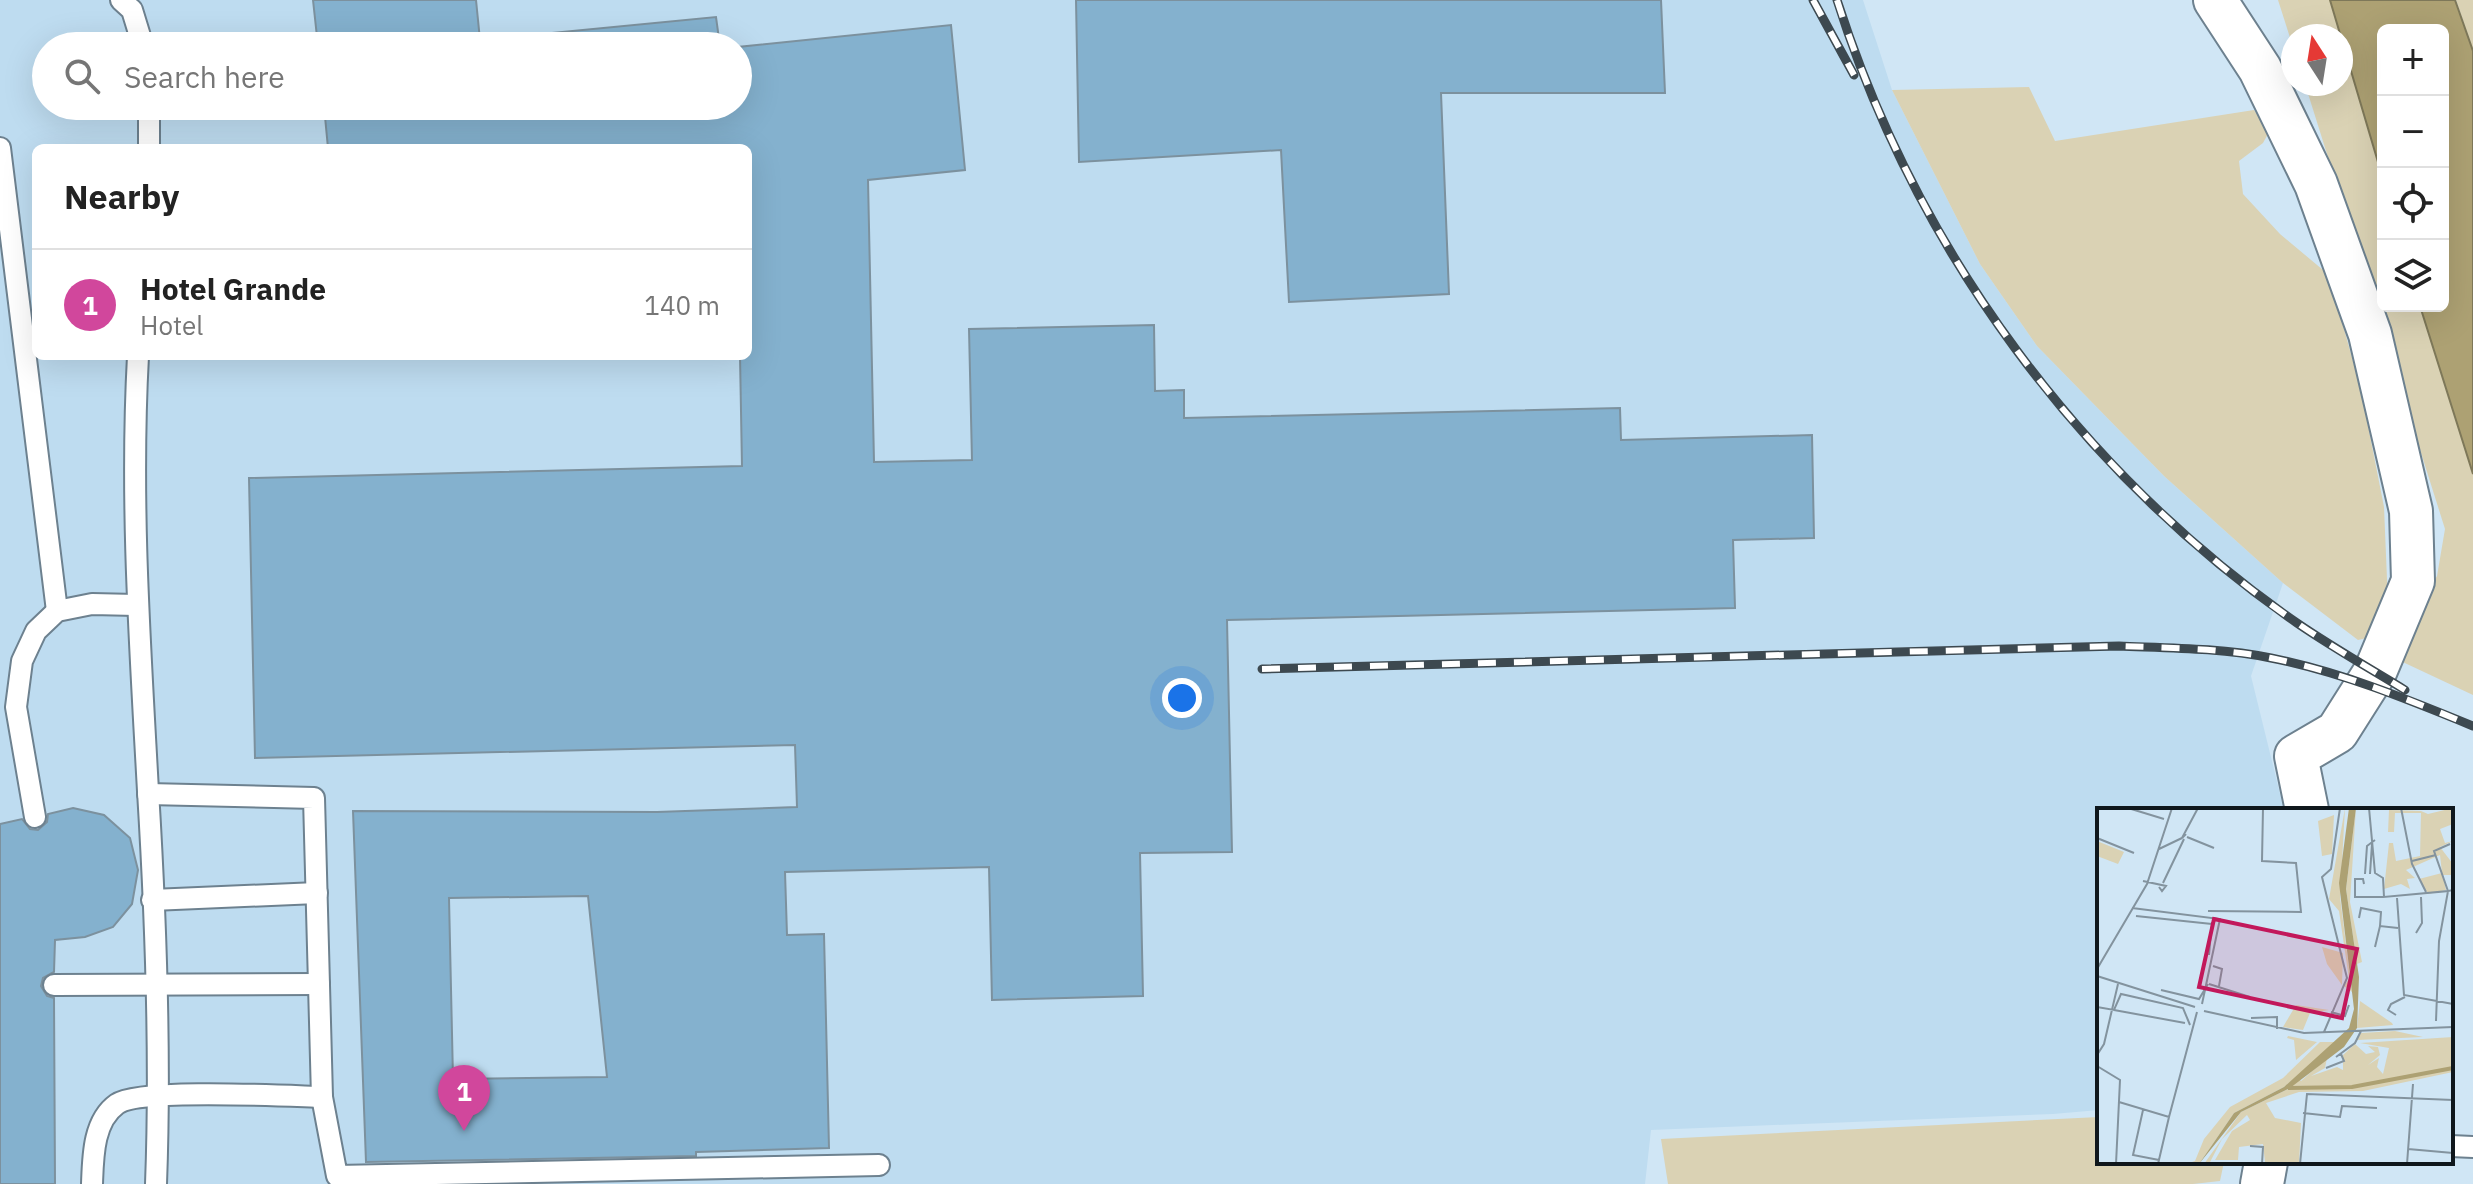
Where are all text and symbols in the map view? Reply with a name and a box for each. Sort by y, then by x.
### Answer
north arrow [2281,24,2353,96]
map controls [2377,24,2449,312]
button: + [2377,24,2449,96]
search box [32,32,752,120]
icon: search [60,54,104,98]
text: Search here [124,57,285,96]
button: − [2377,96,2449,168]
button: locate [2377,168,2449,240]
text: Nearby [64,174,179,218]
button: layers [2377,240,2449,312]
text: Hotel Grande [140,269,326,308]
text: 1 [82,288,98,322]
text: 140 m [644,288,720,322]
text: Hotel [140,308,203,342]
your location [1162,678,1202,718]
inset map [2097,808,2453,1164]
pin: 1 [438,1065,490,1131]

